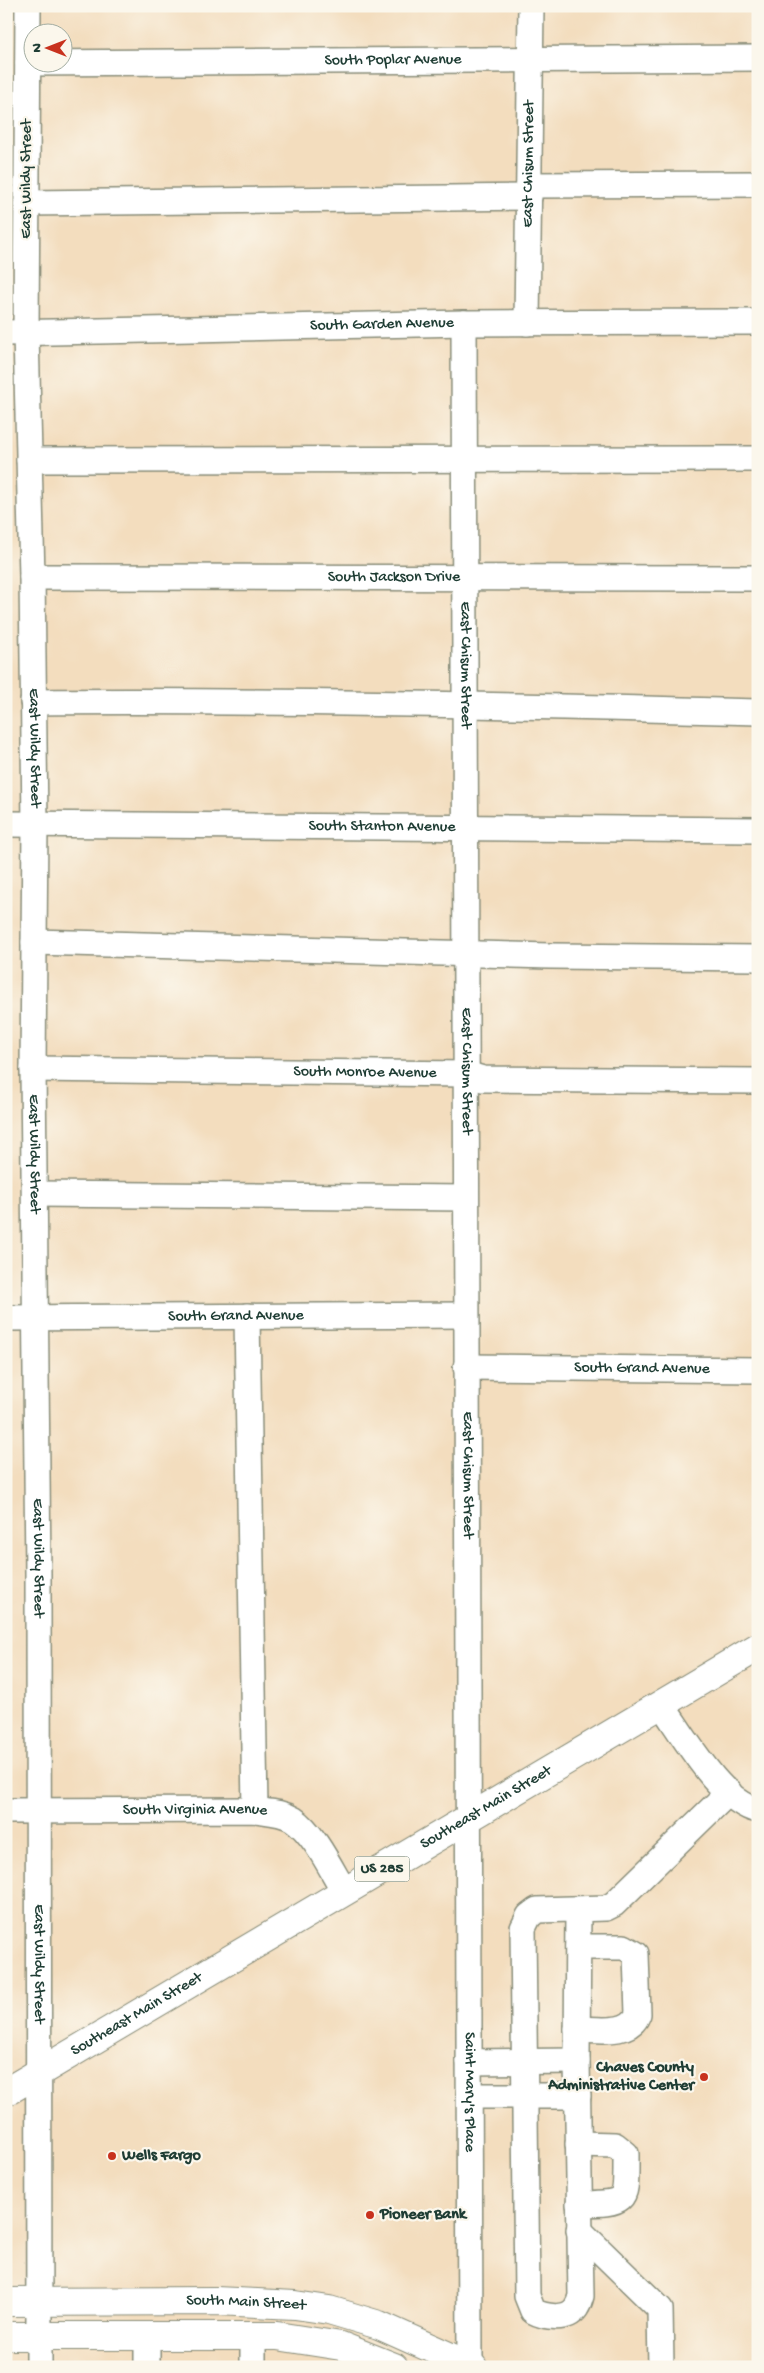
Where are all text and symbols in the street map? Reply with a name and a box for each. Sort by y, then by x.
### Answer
north arrow [22,22,72,72]
text: N [29,43,46,53]
street label: South Poplar Avenue [324,51,462,70]
street label: East Chisum Street [519,99,539,228]
street label: East Wildy Street [18,118,37,239]
street label: South Garden Avenue [310,314,455,336]
street label: South Jackson Drive [328,568,461,587]
street label: East Chisum Street [455,601,475,730]
street label: East Wildy Street [24,688,44,809]
street label: South Stanton Avenue [308,817,456,837]
street label: East Chisum Street [457,1007,476,1136]
street label: South Monroe Avenue [293,1063,438,1083]
street label: East Wildy Street [24,1094,44,1215]
street label: South Grand Avenue [168,1307,305,1326]
street label: South Grand Avenue [574,1359,711,1379]
street label: East Chisum Street [458,1411,477,1540]
street label: East Wildy Street [28,1498,48,1619]
street label: Southeast Main Street [417,1761,557,1854]
street label: South Virginia Avenue [123,1800,269,1821]
road number: US 285 [354,1856,410,1882]
street label: East Wildy Street [29,1904,48,2025]
street label: Southeast Main Street [68,1968,207,2061]
street label: Saint Mary's Place [460,2032,479,2153]
place label: Chaves County Administrative Center [547,2059,696,2096]
marker: Chaves County Administrative Center [698,2071,710,2083]
place label: Wells Fargo [121,2147,201,2166]
marker: Wells Fargo [106,2150,118,2162]
place label: Pioneer Bank [379,2206,468,2225]
marker: Pioneer Bank [364,2209,376,2221]
street label: South Main Street [186,2291,308,2316]

